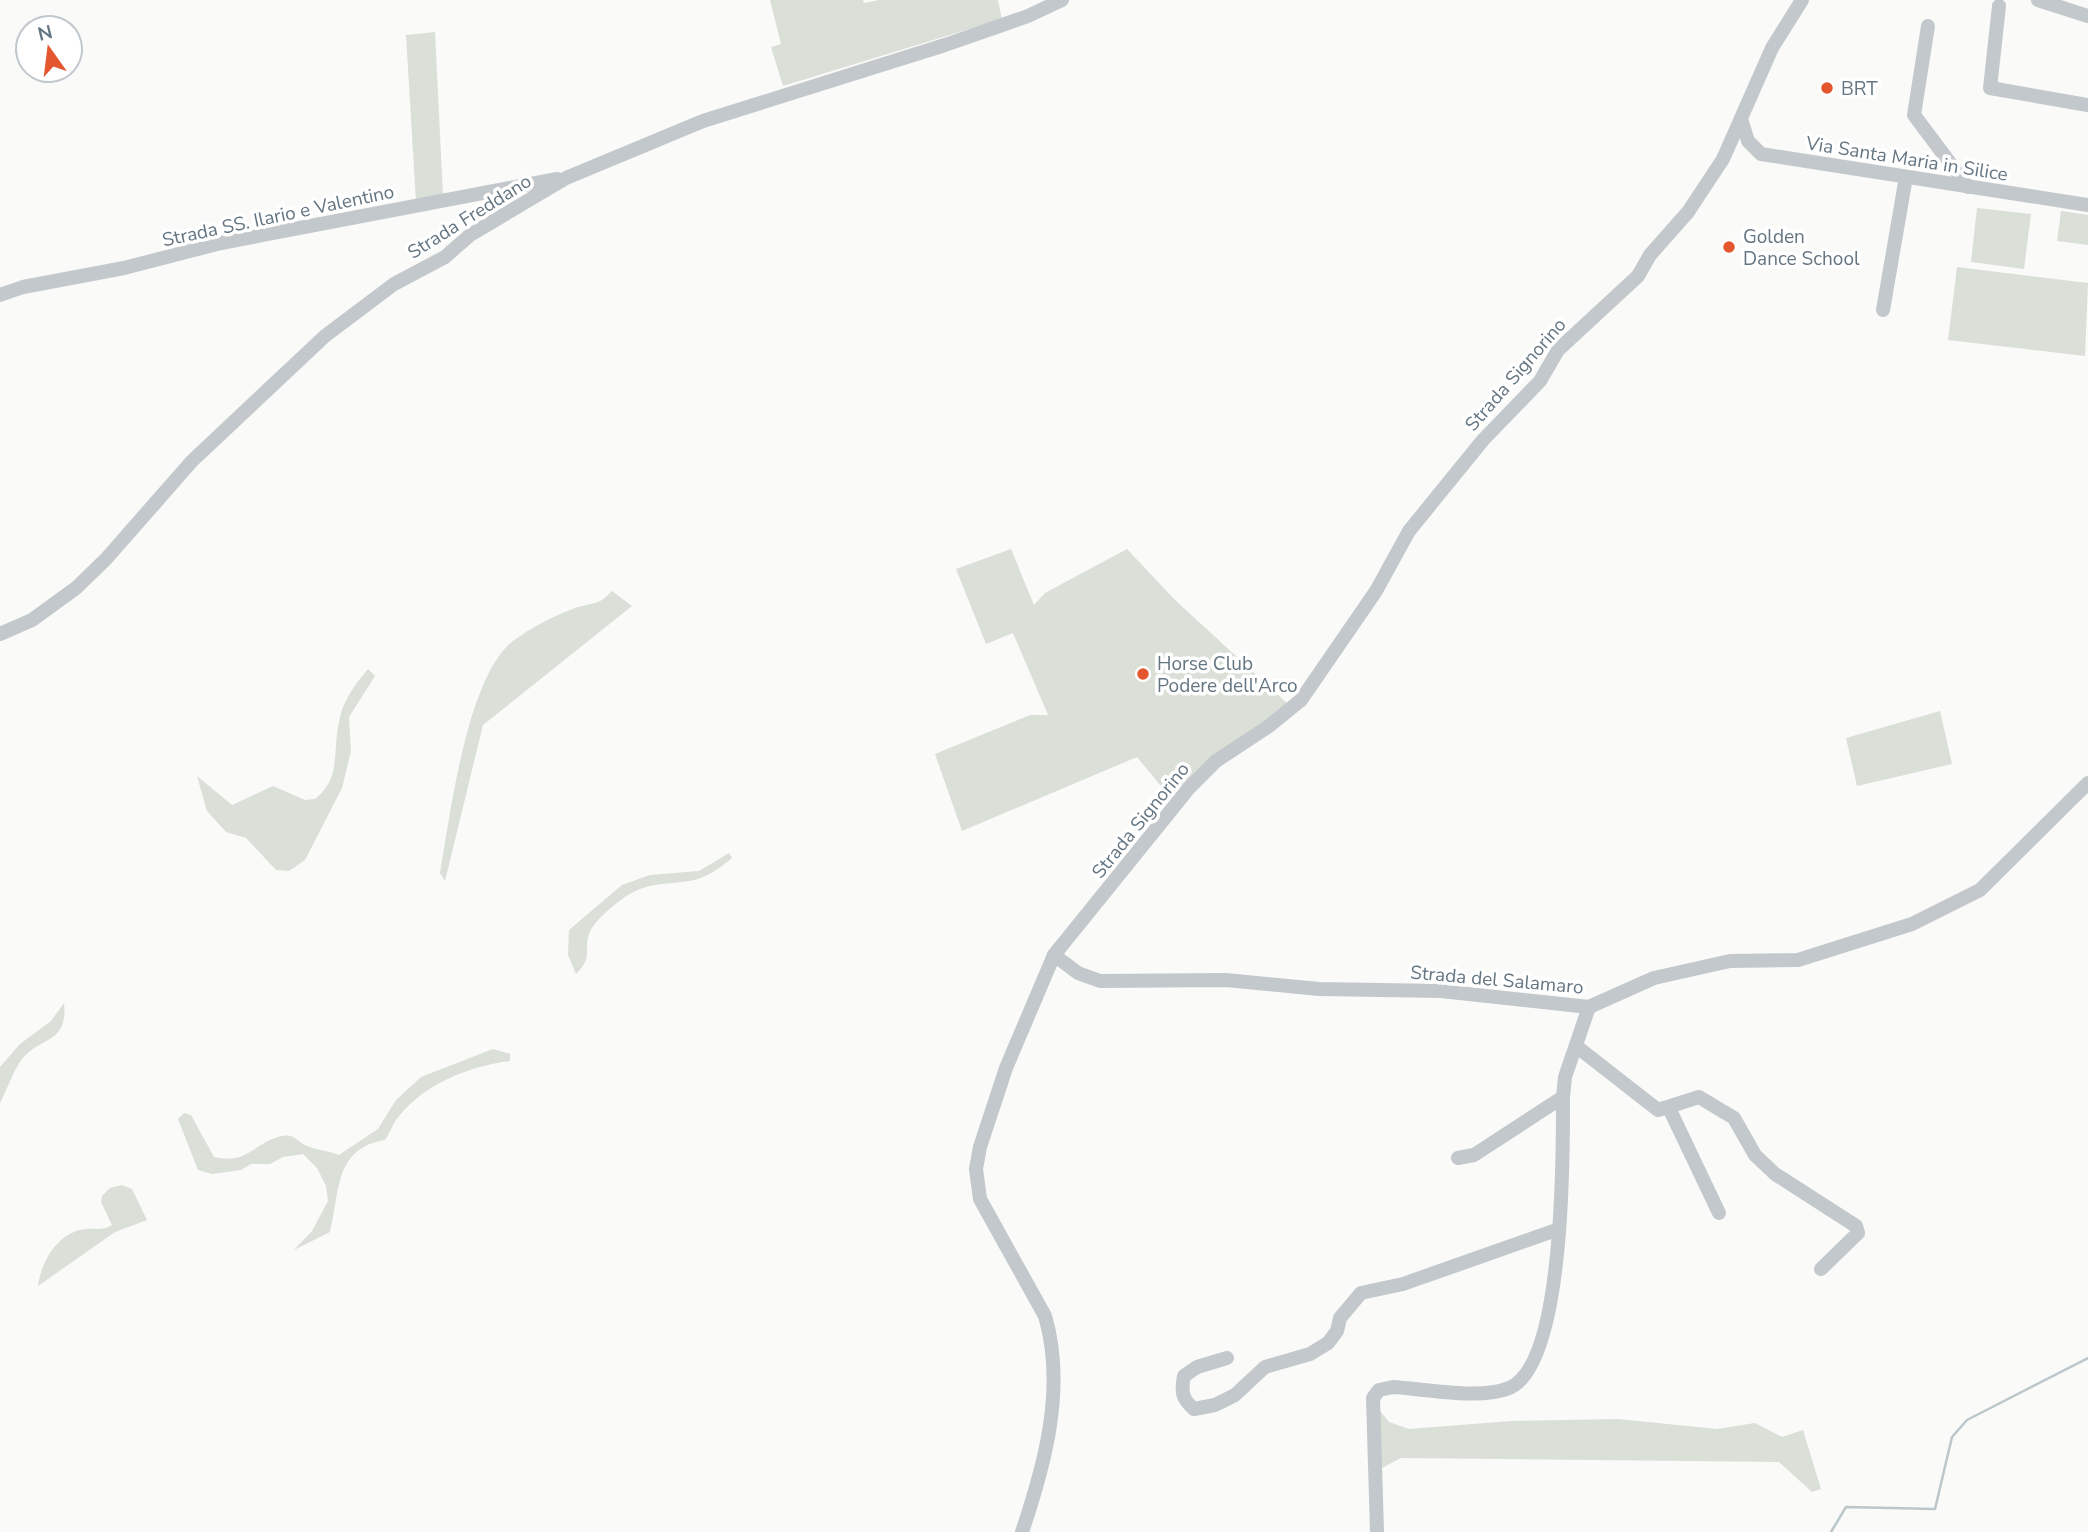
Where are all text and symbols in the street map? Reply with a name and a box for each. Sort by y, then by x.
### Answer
north arrow [14,14,84,84]
text: N [35,19,55,48]
place label: BRT [1841,76,1878,102]
marker: BRT [1819,80,1835,96]
street label: Via Santa Maria in Silice [1803,130,2010,188]
street label: Strada Freddano [403,168,537,265]
street label: Strada SS. Ilario e Valentino [160,179,397,253]
place label: Golden Dance School [1743,224,1860,272]
marker: Golden Dance School [1721,239,1737,255]
street label: Strada Signorino [1459,312,1572,437]
place label: Horse Club Podere dell'Arco [1157,651,1298,699]
marker: Horse Club Podere dell'Arco [1135,666,1151,682]
street label: Strada Signorino [1086,757,1196,884]
street label: Strada del Salamaro [1409,959,1585,1001]

